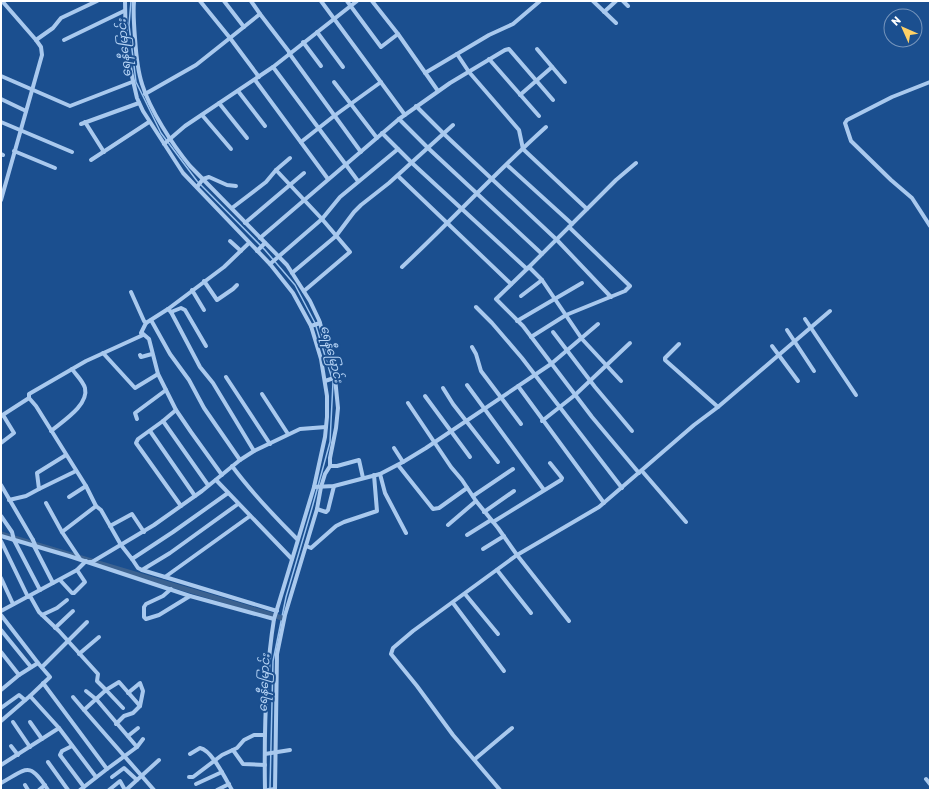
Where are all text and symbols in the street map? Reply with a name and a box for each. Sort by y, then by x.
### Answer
north arrow [883,8,923,48]
text: N [889,14,904,29]
water label: ရေနီမြောင်း [112,17,136,78]
water label: ရေနီမြောင်း [315,324,348,385]
water label: ရေနီမြောင်း [253,653,276,713]

